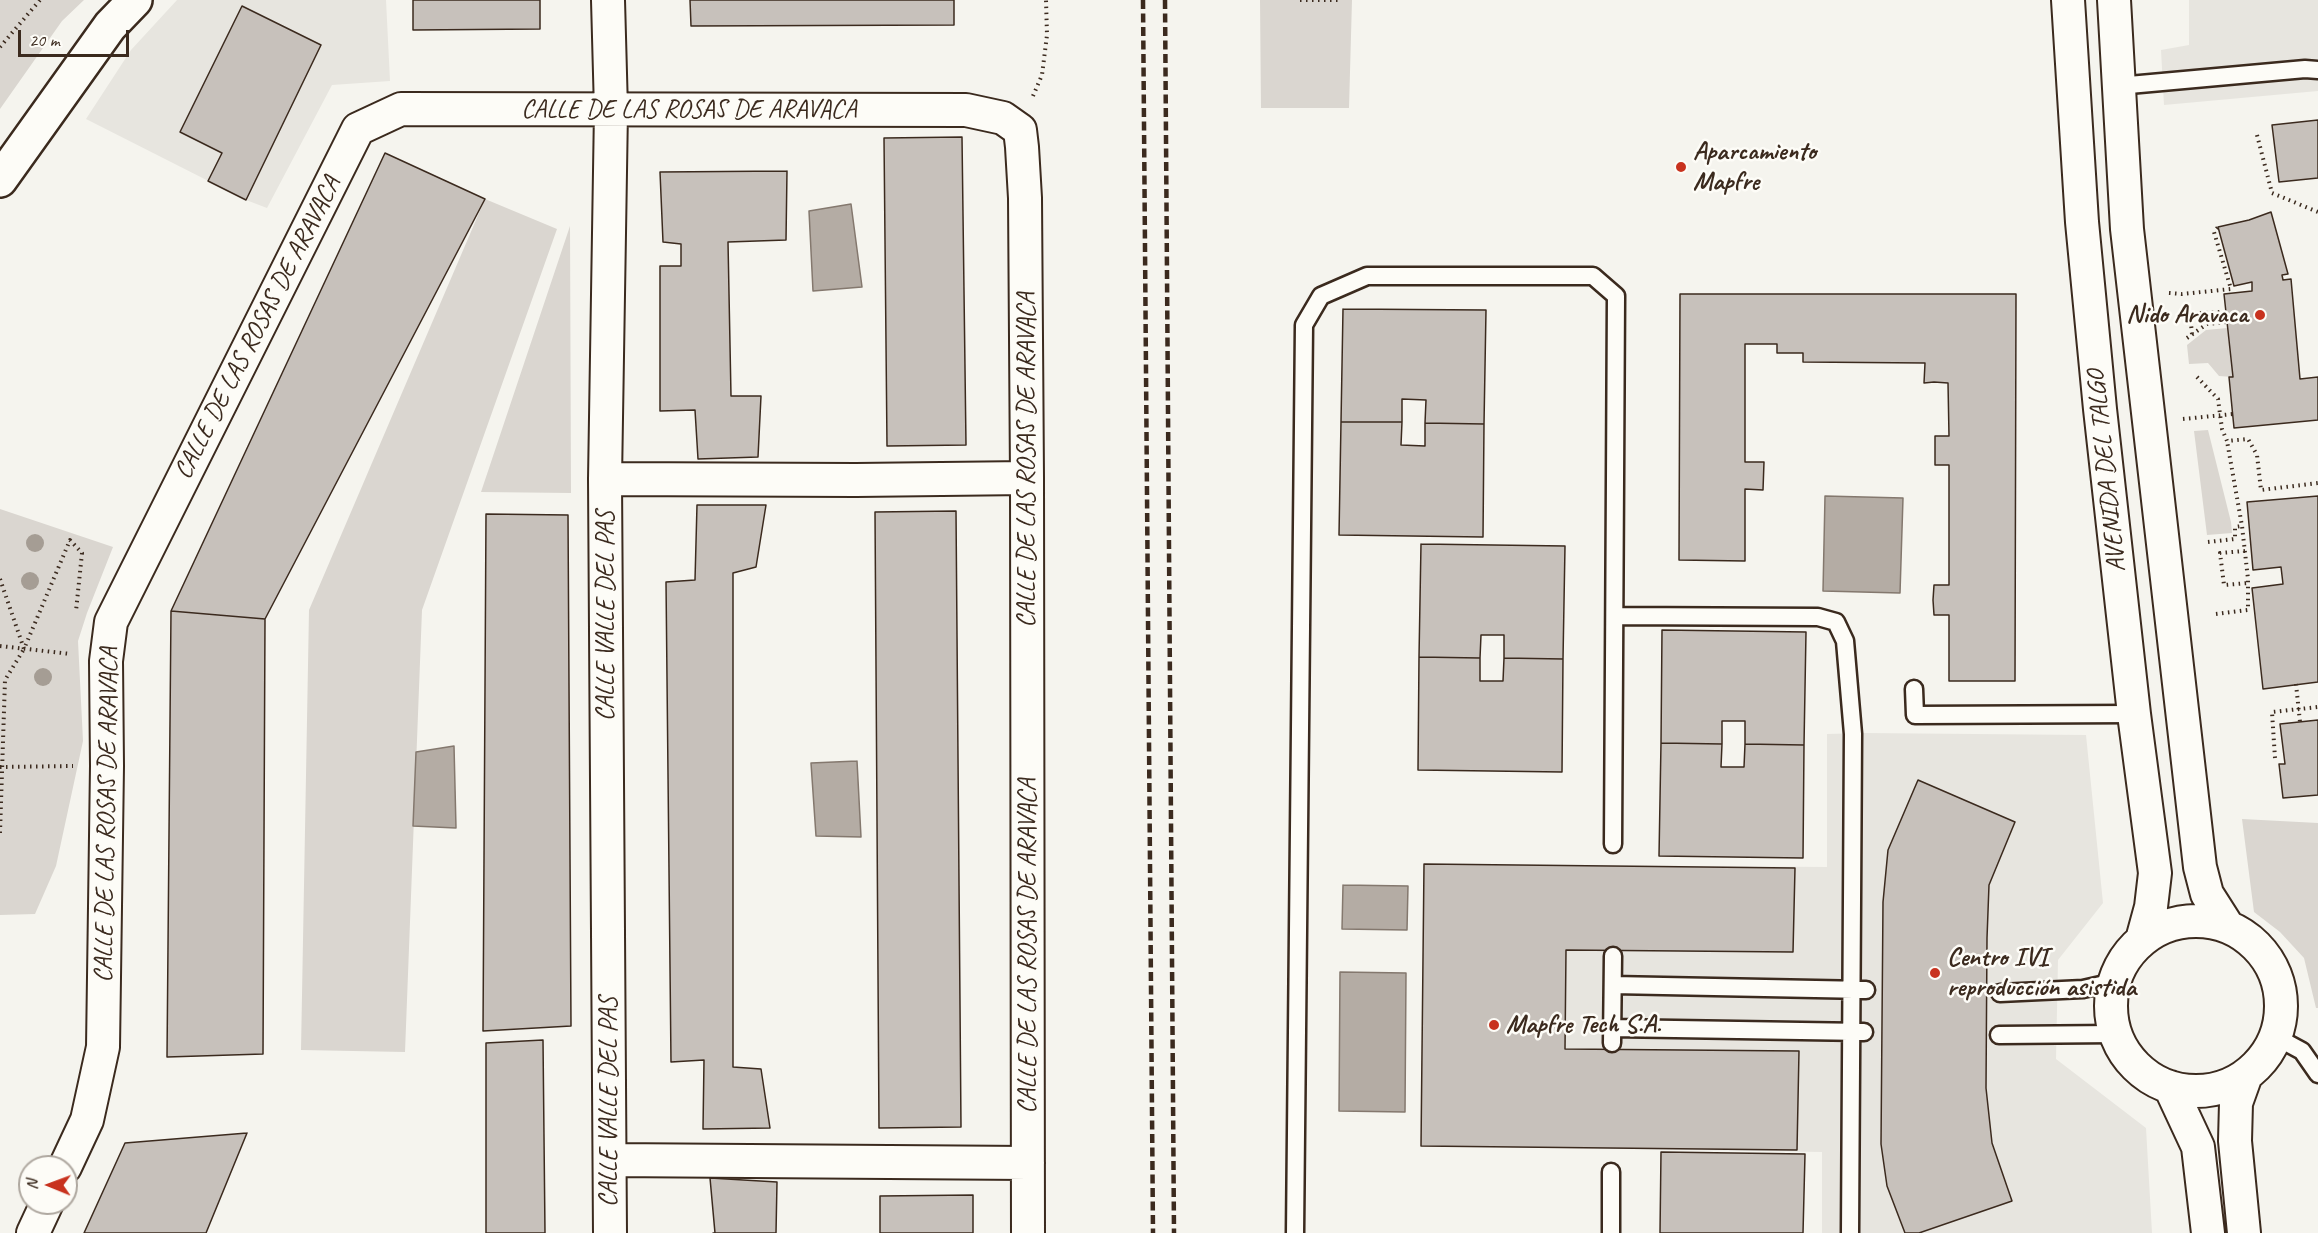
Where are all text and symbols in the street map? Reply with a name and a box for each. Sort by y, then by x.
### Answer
scale bar [21,18,132,56]
text: 20 m [29,29,60,51]
street label: CALLE DE LAS ROSAS DE ARAVACA [521,94,857,126]
place label: Aparcamiento Mapfre [1693,136,1816,198]
marker: Aparcamiento Mapfre [1674,160,1688,174]
street label: CALLE DE LAS ROSAS DE ARAVACA [168,172,348,484]
street label: CALLE DE LAS ROSAS DE ARAVACA [1011,292,1043,628]
place label: Nido Aravaca [2126,299,2248,331]
marker: Nido Aravaca [2253,308,2267,322]
street label: AVENIDA DEL TALGO [2081,368,2133,574]
street label: CALLE VALLE DEL PAS [590,511,622,721]
street label: CALLE DE LAS ROSAS DE ARAVACA [88,647,126,983]
street label: CALLE DE LAS ROSAS DE ARAVACA [1012,778,1044,1114]
place label: Centro IVI reproducción asistida [1947,942,2136,1004]
marker: Centro IVI reproducción asistida [1928,966,1942,980]
street label: CALLE VALLE DEL PAS [593,997,625,1207]
place label: Mapfre Tech S.A. [1506,1009,1661,1041]
marker: Mapfre Tech S.A. [1487,1018,1501,1032]
north arrow [18,1155,78,1215]
text: N [22,1180,42,1190]

